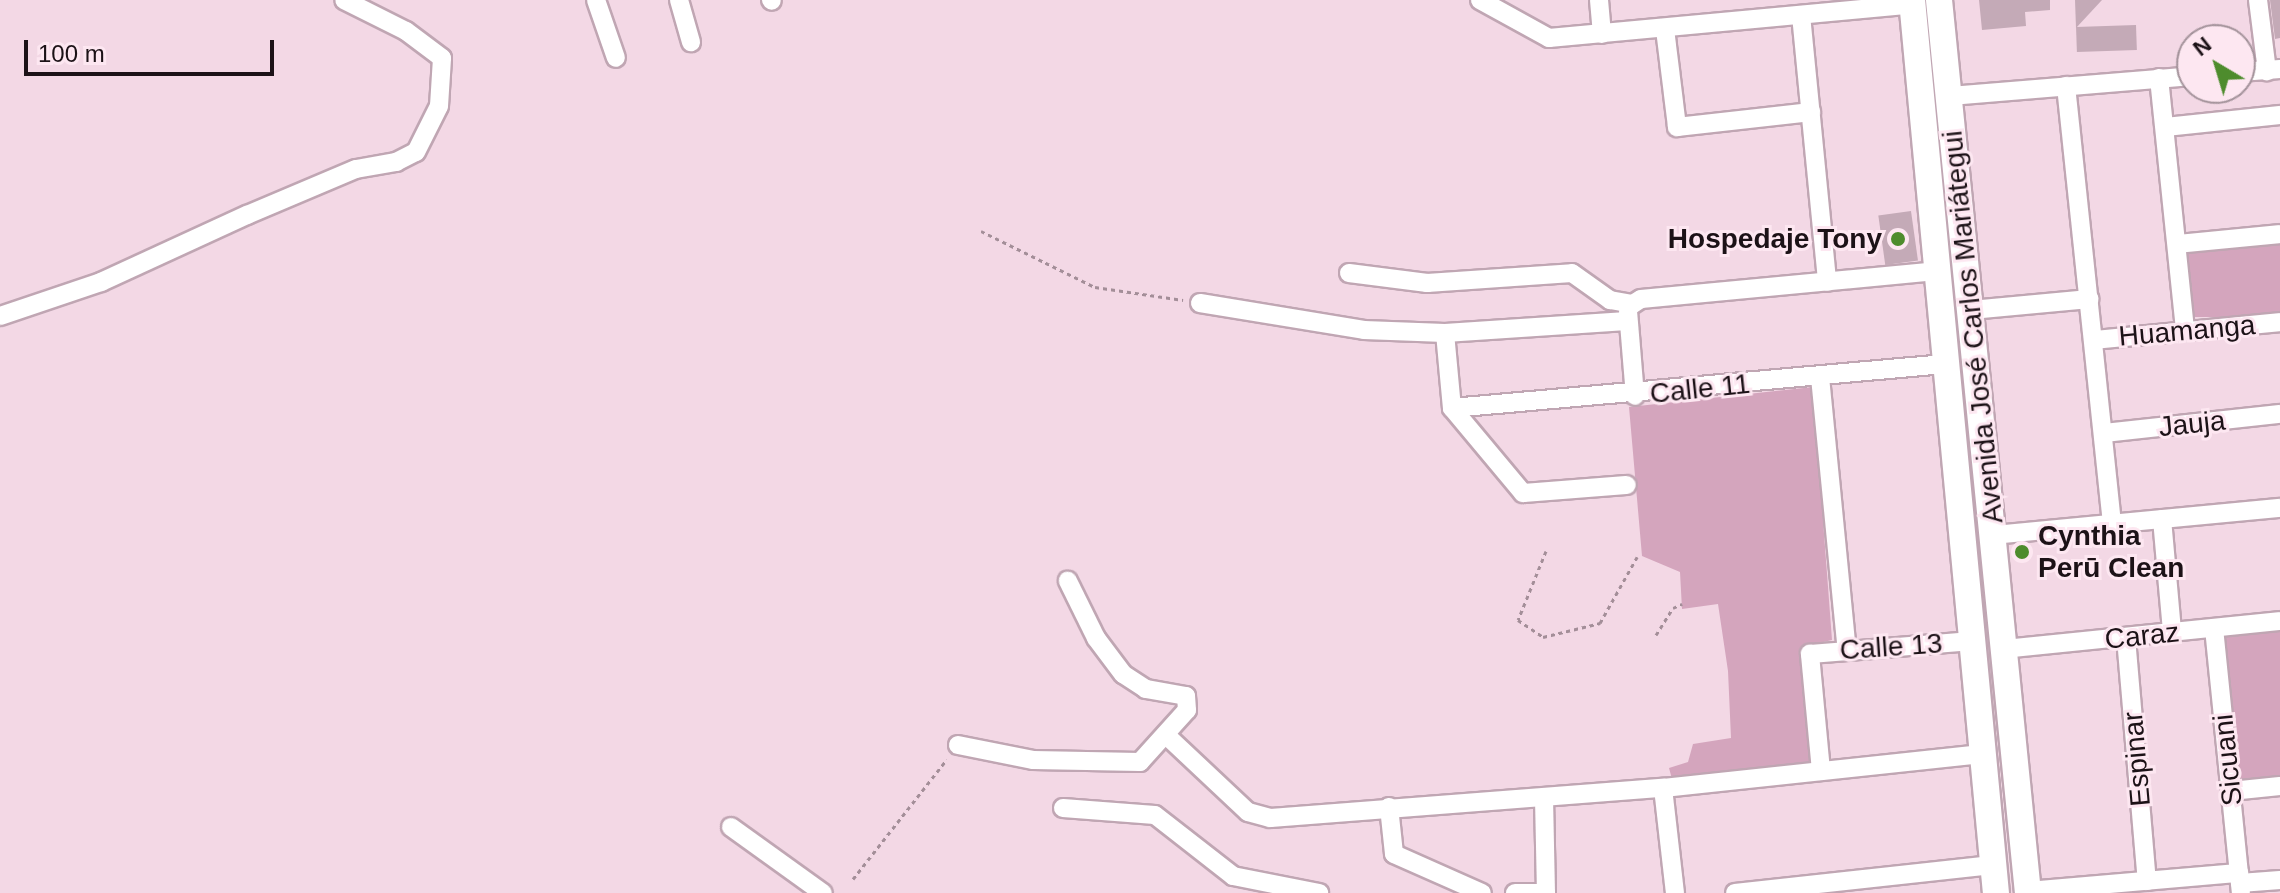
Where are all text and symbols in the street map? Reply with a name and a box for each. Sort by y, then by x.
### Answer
scale bar [28,24,278,74]
north arrow [2176,24,2256,104]
text: N [2188,32,2216,61]
text: 100 m [38,40,105,67]
street label: Avenida José Carlos Mariátegui [1936,129,2010,525]
place label: Hospedaje Tony [1668,222,1882,256]
marker: Hospedaje Tony [1889,230,1907,248]
street label: Huamanga [2117,308,2257,354]
street label: Calle 11 [1648,367,1752,411]
street label: Jauja [2157,404,2227,444]
place label: Cynthia Perū Clean [2038,519,2184,585]
marker: Cynthia Perū Clean [2013,543,2031,561]
street label: Caraz [2103,615,2181,657]
street label: Calle 13 [1839,627,1943,667]
street label: Espinar [2116,710,2158,808]
street label: Sicuani [2206,713,2250,807]

